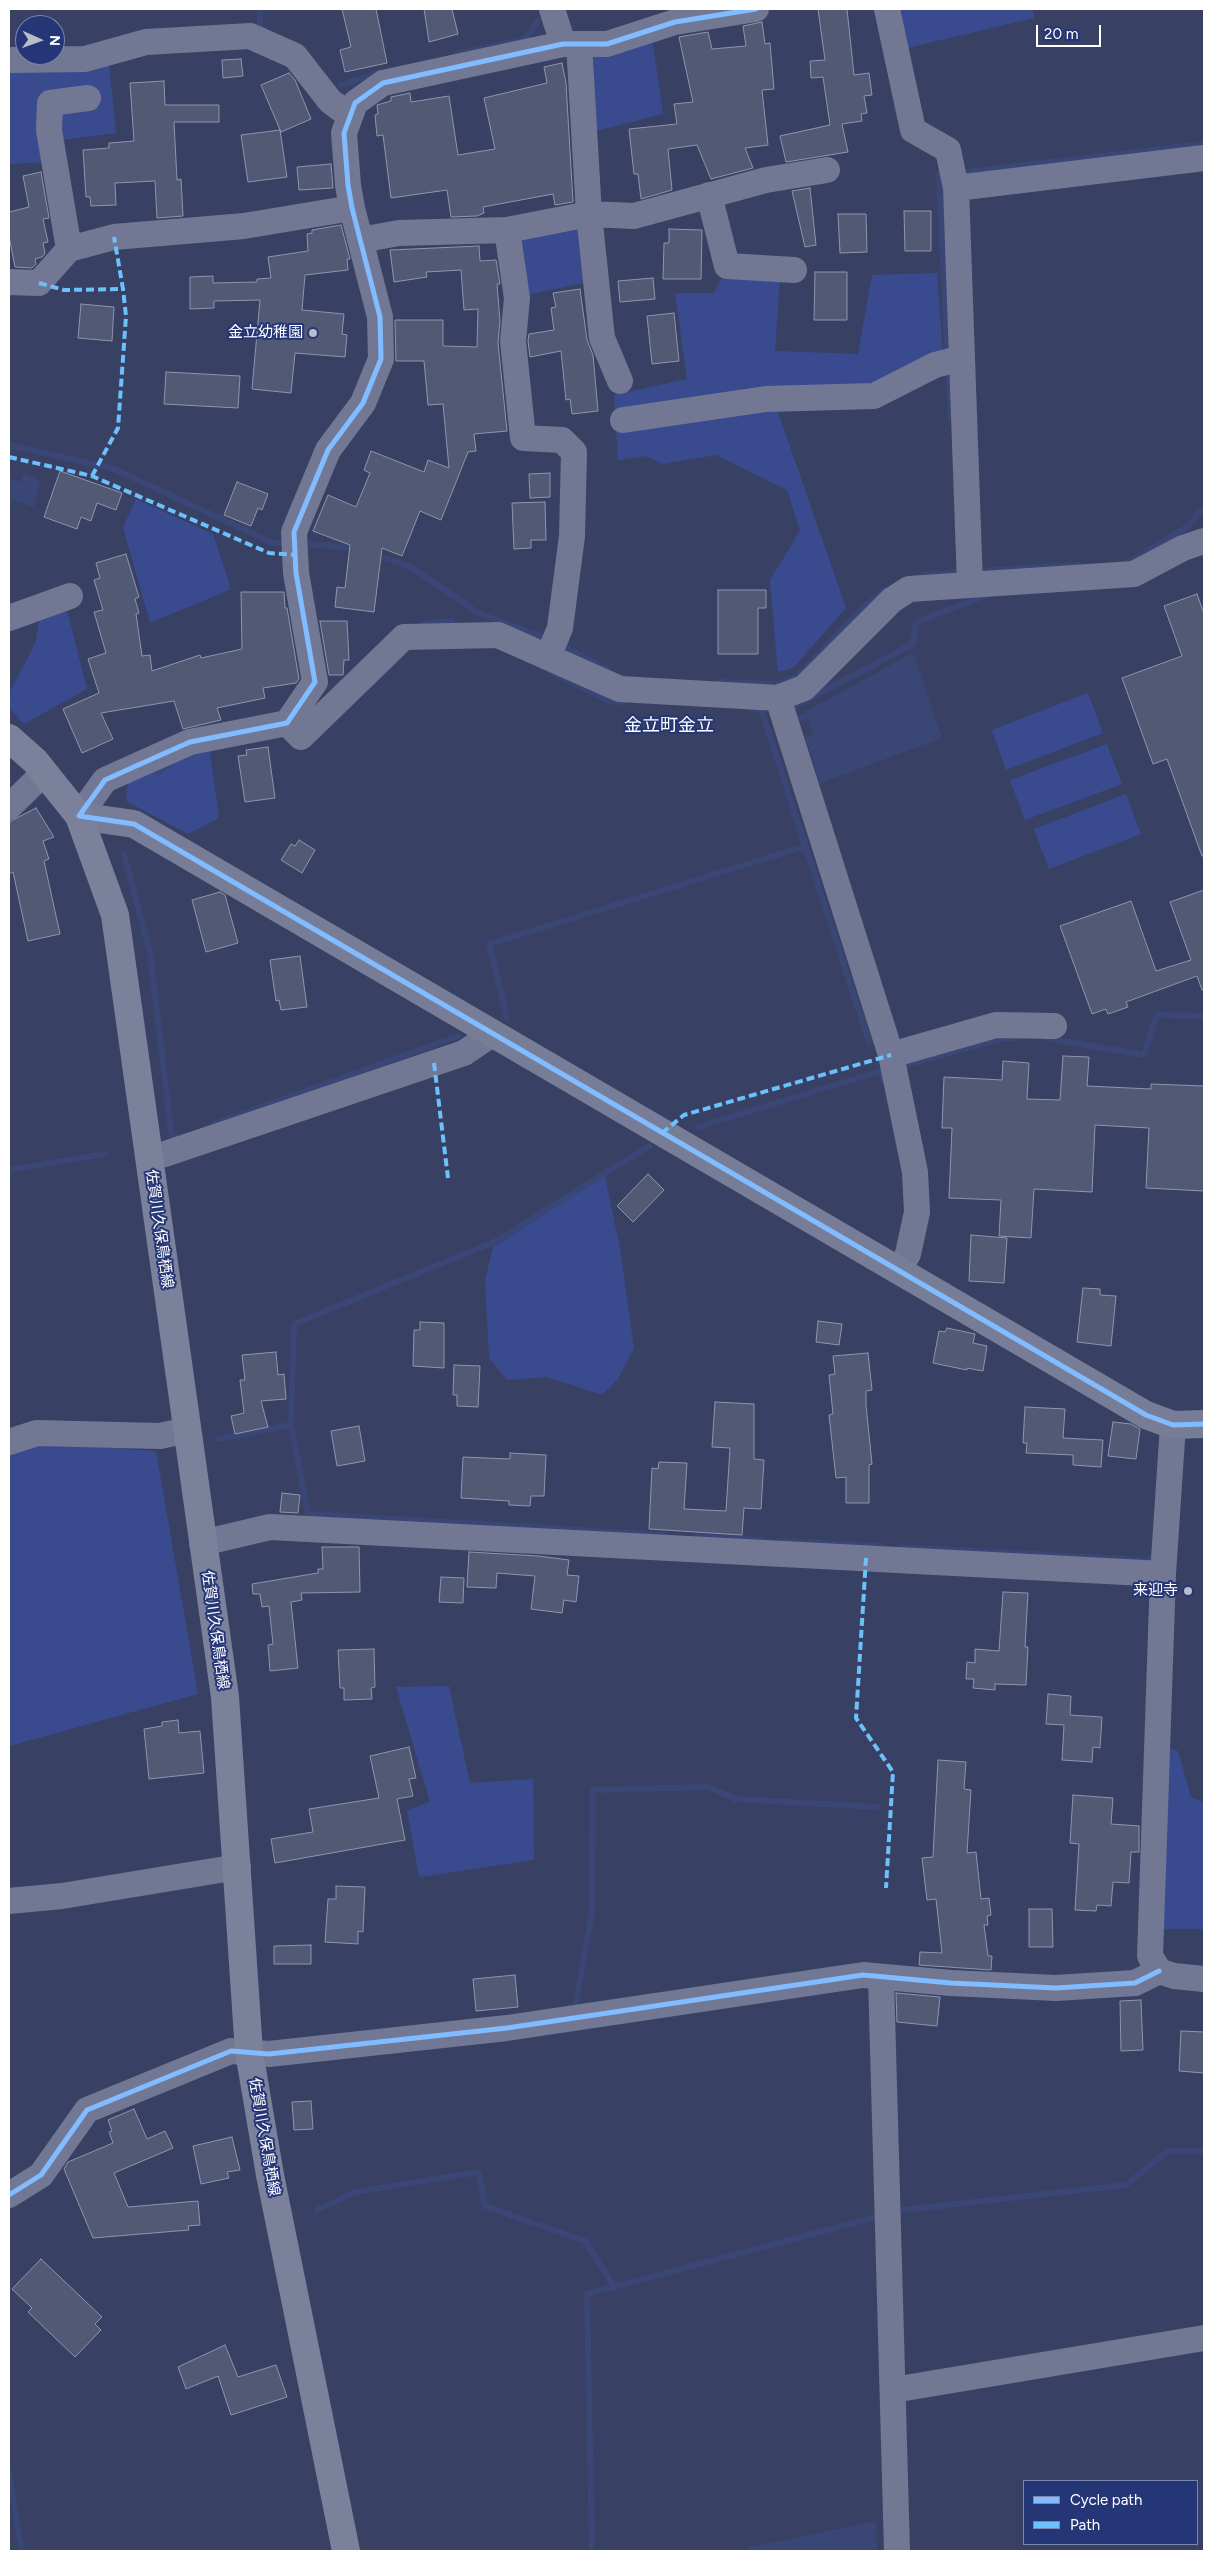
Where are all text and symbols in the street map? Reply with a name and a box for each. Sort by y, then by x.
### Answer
north arrow [15,15,65,65]
scale bar [1038,15,1103,47]
text: 20 m [1044,25,1078,43]
text: N [46,35,63,46]
place label: 金立幼稚園 [228,324,303,342]
marker: 金立幼稚園 [307,327,319,339]
district label: 金立町金立 [624,715,714,737]
street label: 佐賀川久保鳥栖線 [142,1168,176,1290]
street label: 佐賀川久保鳥栖線 [198,1569,232,1691]
place label: 来迎寺 [1133,1582,1178,1600]
marker: 来迎寺 [1182,1585,1194,1597]
street label: 佐賀川久保鳥栖線 [245,2076,283,2198]
legend [1023,2480,1198,2545]
text: Cycle path [1070,2491,1142,2509]
text: Path [1070,2516,1100,2534]

